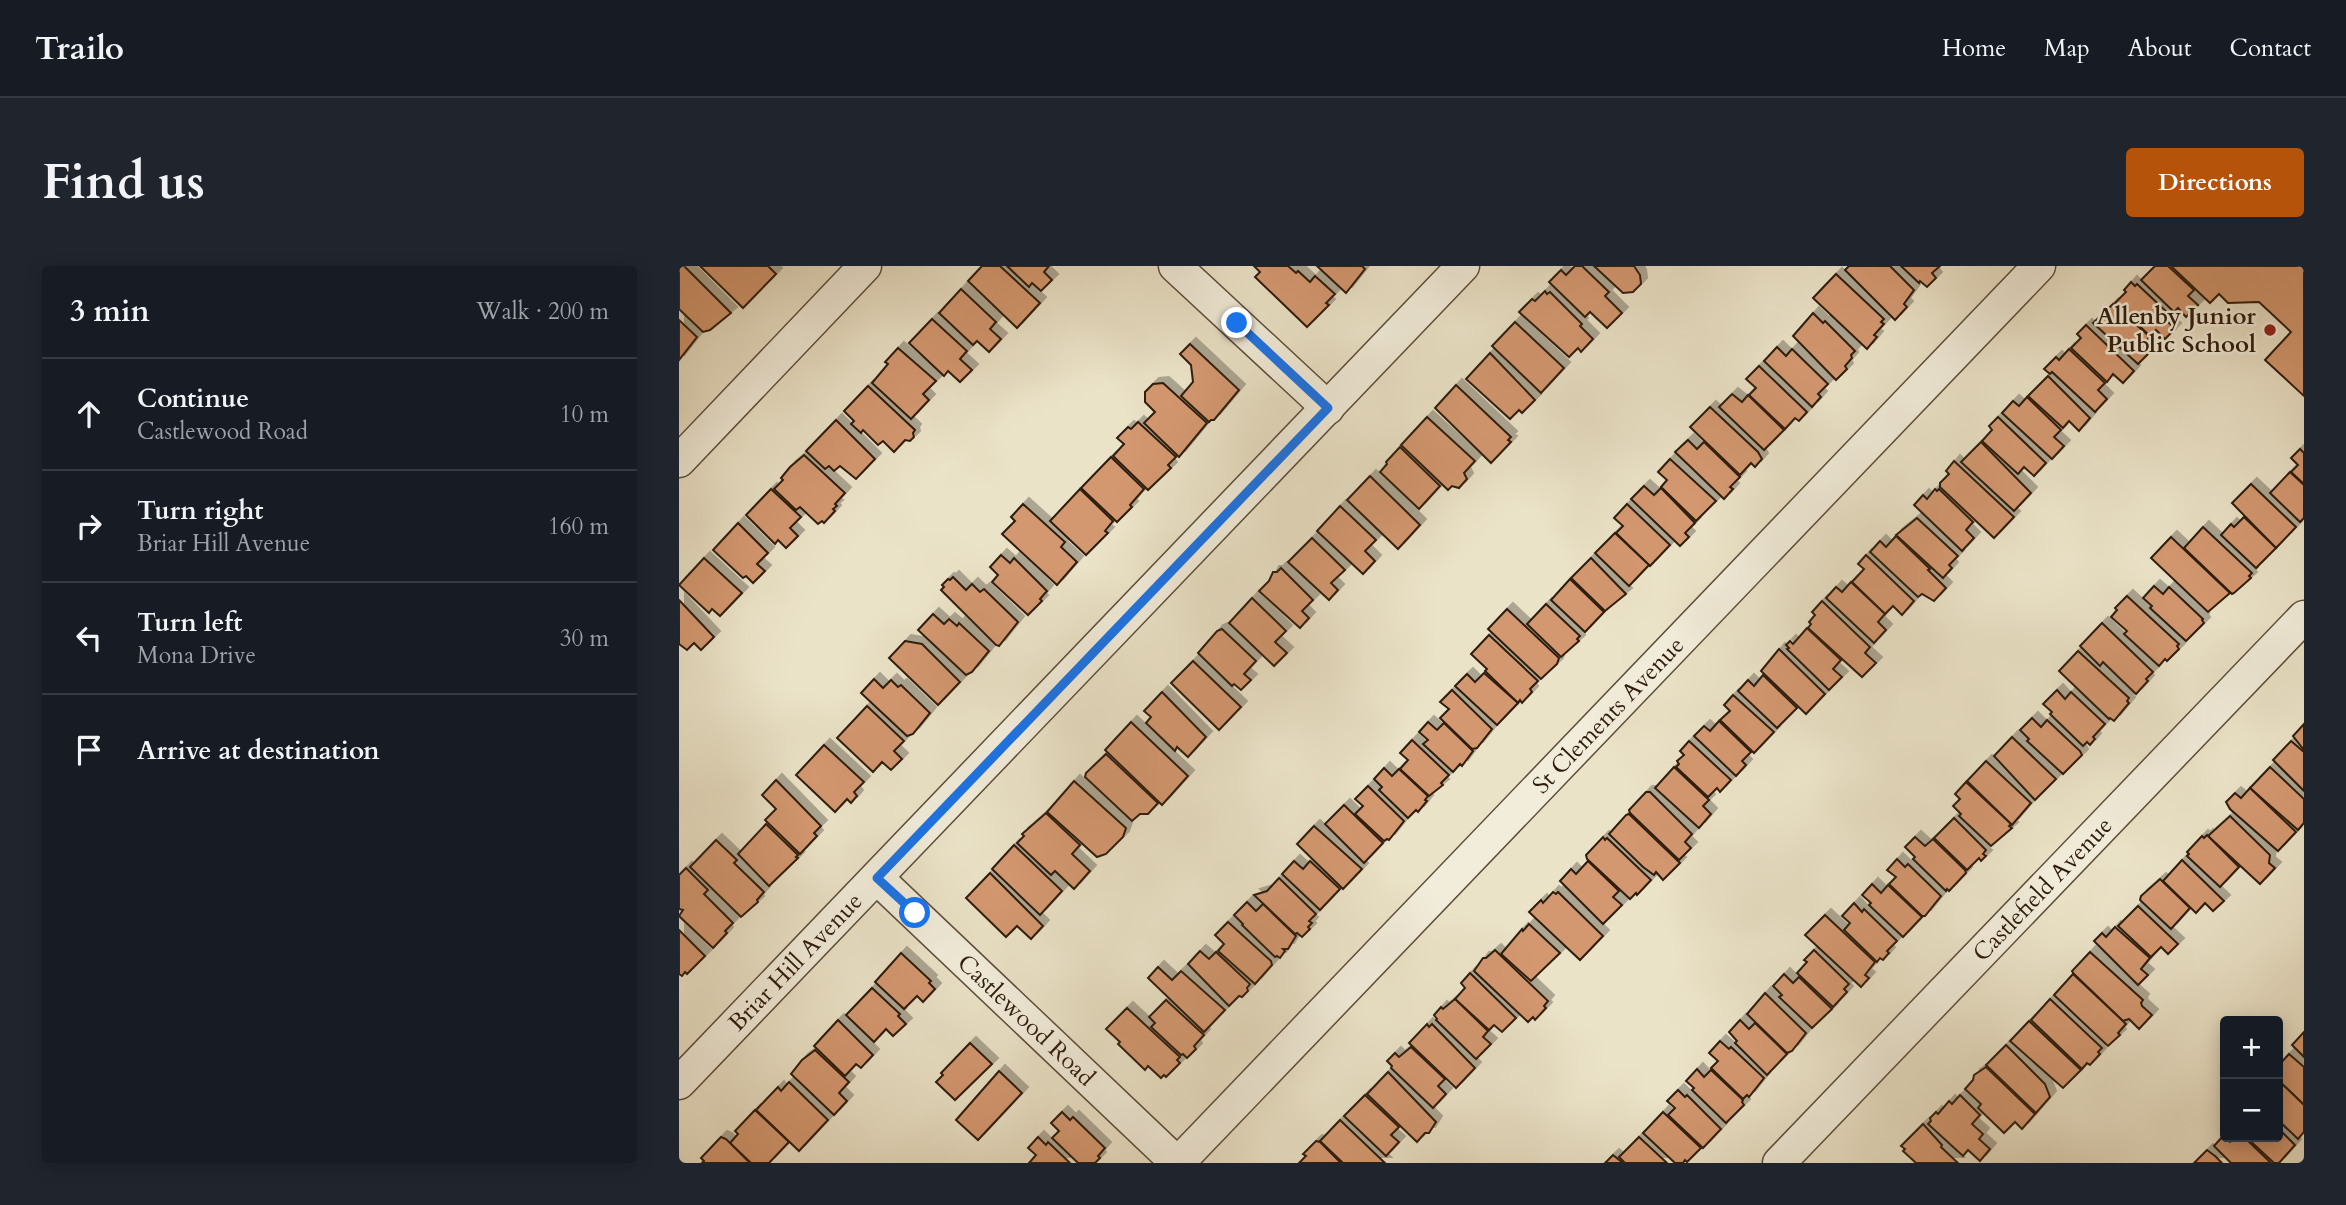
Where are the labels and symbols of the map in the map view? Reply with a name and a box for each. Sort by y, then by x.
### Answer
place label: Allenby Junior Public School [2096,300,2256,361]
route end [1221,307,1252,338]
marker: Allenby Junior Public School [2262,322,2278,338]
street label: St Clements Avenue [1525,629,1691,801]
street label: Castlefield Avenue [1965,810,2120,969]
street label: Briar Hill Avenue [721,885,870,1038]
route start [899,897,930,928]
street label: Castlewood Road [950,946,1103,1094]

